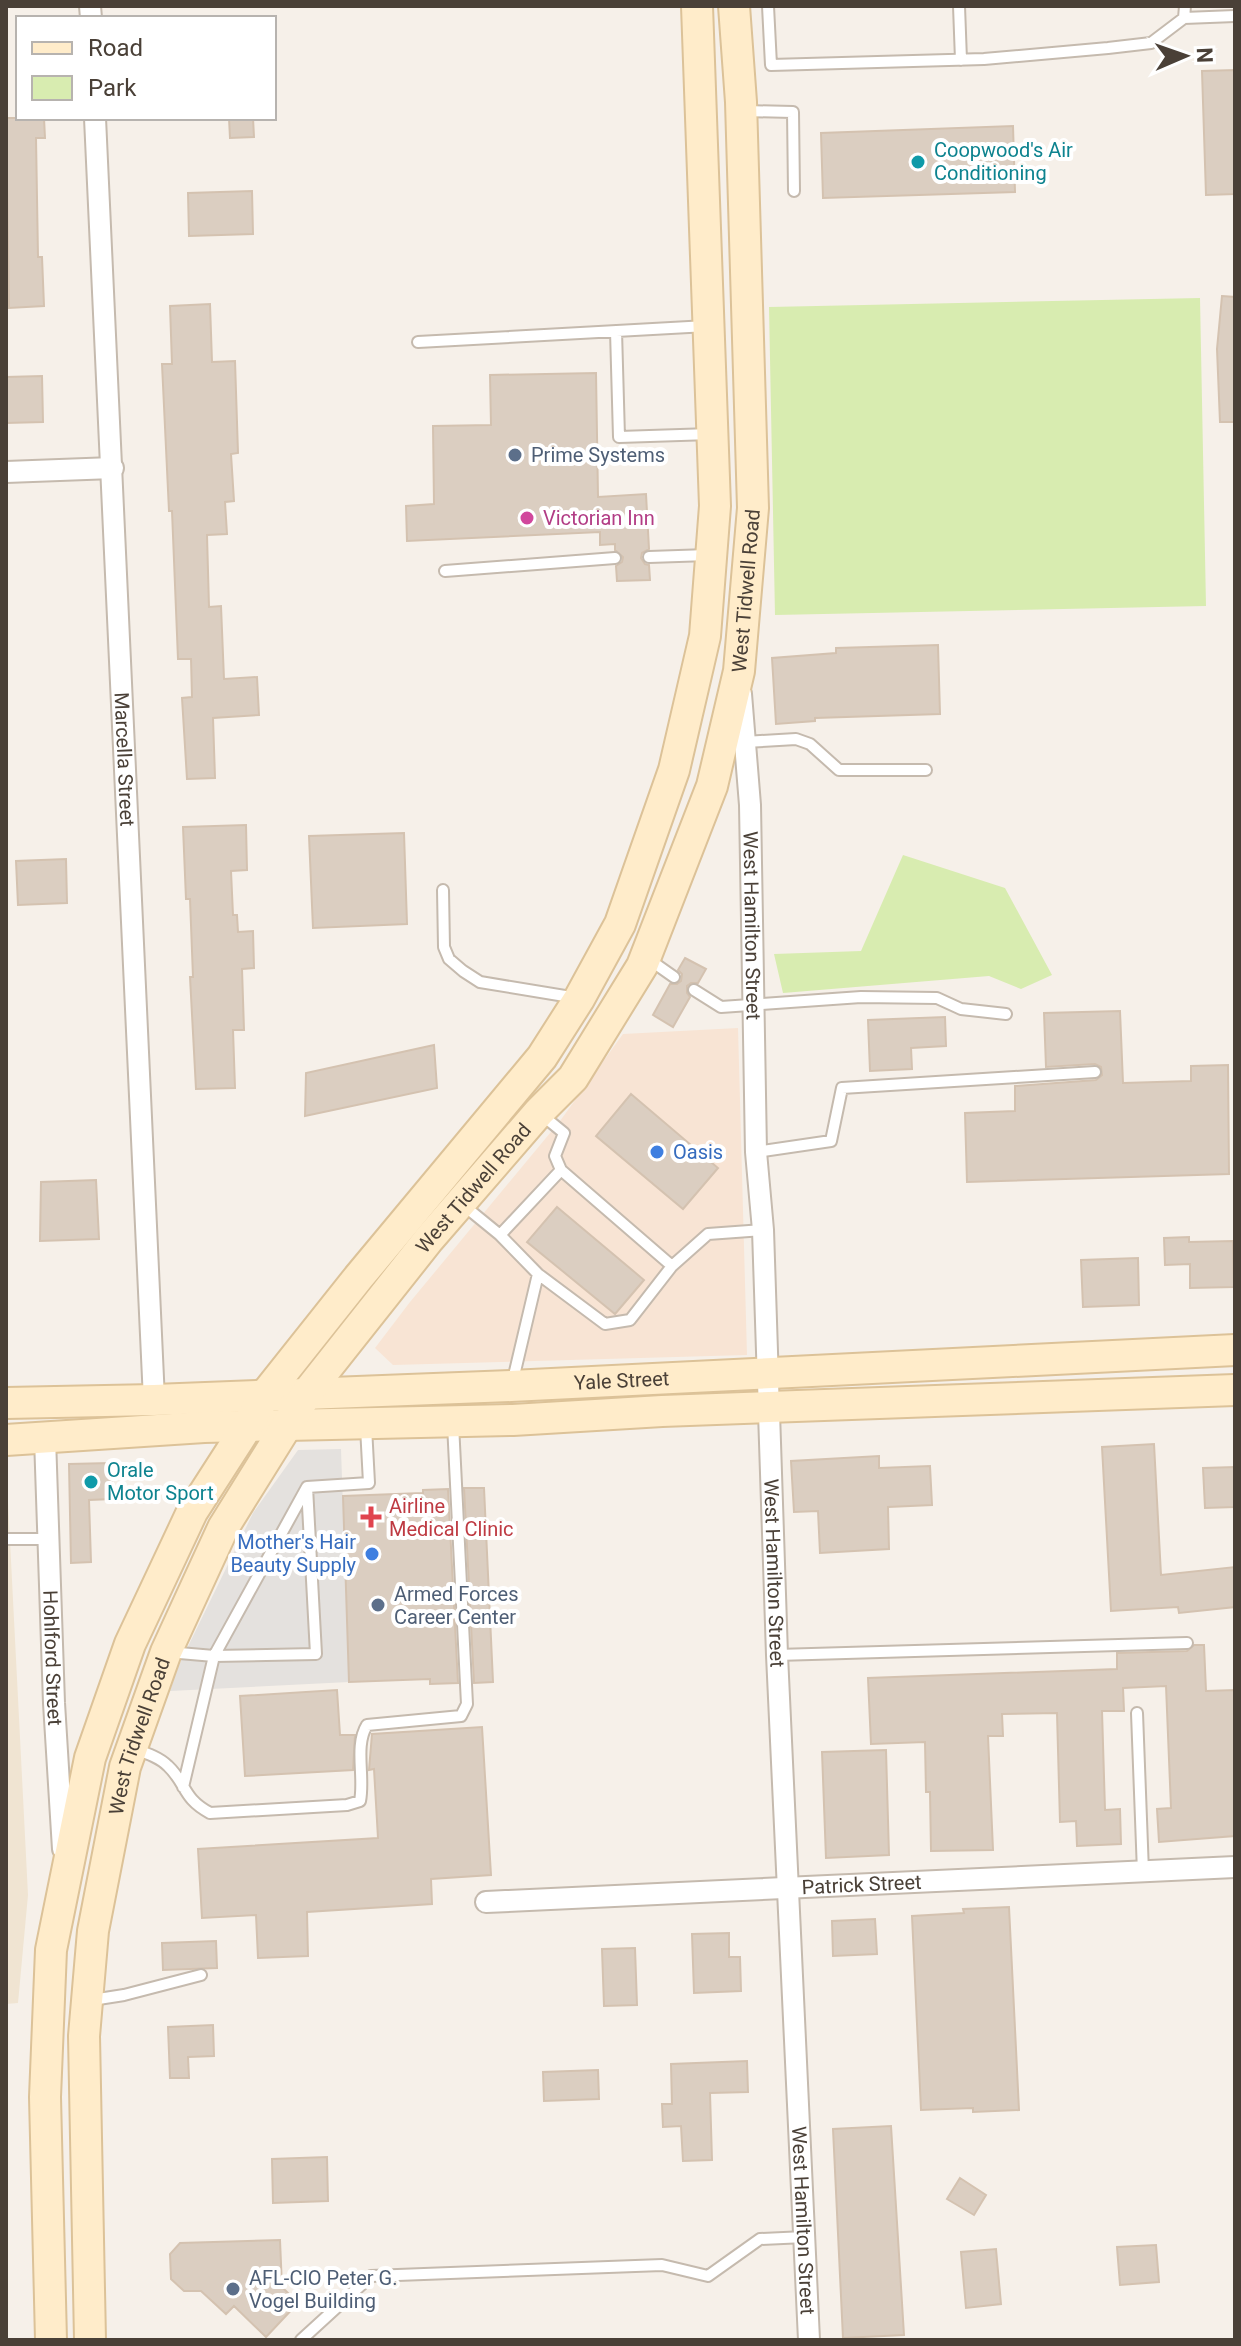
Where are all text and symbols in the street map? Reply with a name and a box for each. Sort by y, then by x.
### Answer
legend [16,16,276,120]
north arrow [1145,16,1225,96]
text: Road [88,34,143,62]
text: N [1192,47,1217,64]
text: Park [88,74,137,102]
place label: Coopwood's Air Conditioning [934,138,1073,185]
marker: Coopwood's Air Conditioning [909,153,927,171]
place label: Prime Systems [531,443,665,467]
marker: Prime Systems [506,446,524,464]
place label: Victorian Inn [543,506,655,530]
street label: West Tidwell Road [727,508,765,673]
marker: Victorian Inn [518,509,536,527]
street label: Marcella Street [109,692,140,827]
street label: West Hamilton Street [738,831,766,1020]
street label: West Tidwell Road [411,1118,536,1258]
place label: Oasis [673,1140,723,1164]
marker: Oasis [648,1143,666,1161]
street label: Yale Street [573,1366,670,1395]
place label: Orale Motor Sport [107,1458,214,1505]
marker: Orale Motor Sport [82,1473,100,1491]
street label: West Hamilton Street [759,1478,790,1668]
place label: Airline Medical Clinic [389,1494,514,1541]
marker: Airline Medical Clinic [360,1506,382,1528]
place label: Mother's Hair Beauty Supply [230,1530,357,1577]
marker: Mother's Hair Beauty Supply [363,1545,381,1563]
place label: Armed Forces Career Center [394,1582,518,1629]
street label: Hohlford Street [38,1590,67,1726]
marker: Armed Forces Career Center [369,1596,387,1614]
street label: West Tidwell Road [104,1654,175,1817]
street label: Patrick Street [801,1870,922,1899]
street label: West Hamilton Street [787,2125,820,2315]
place label: AFL-CIO Peter G. Vogel Building [249,2266,397,2313]
marker: AFL-CIO Peter G. Vogel Building [224,2280,242,2298]

